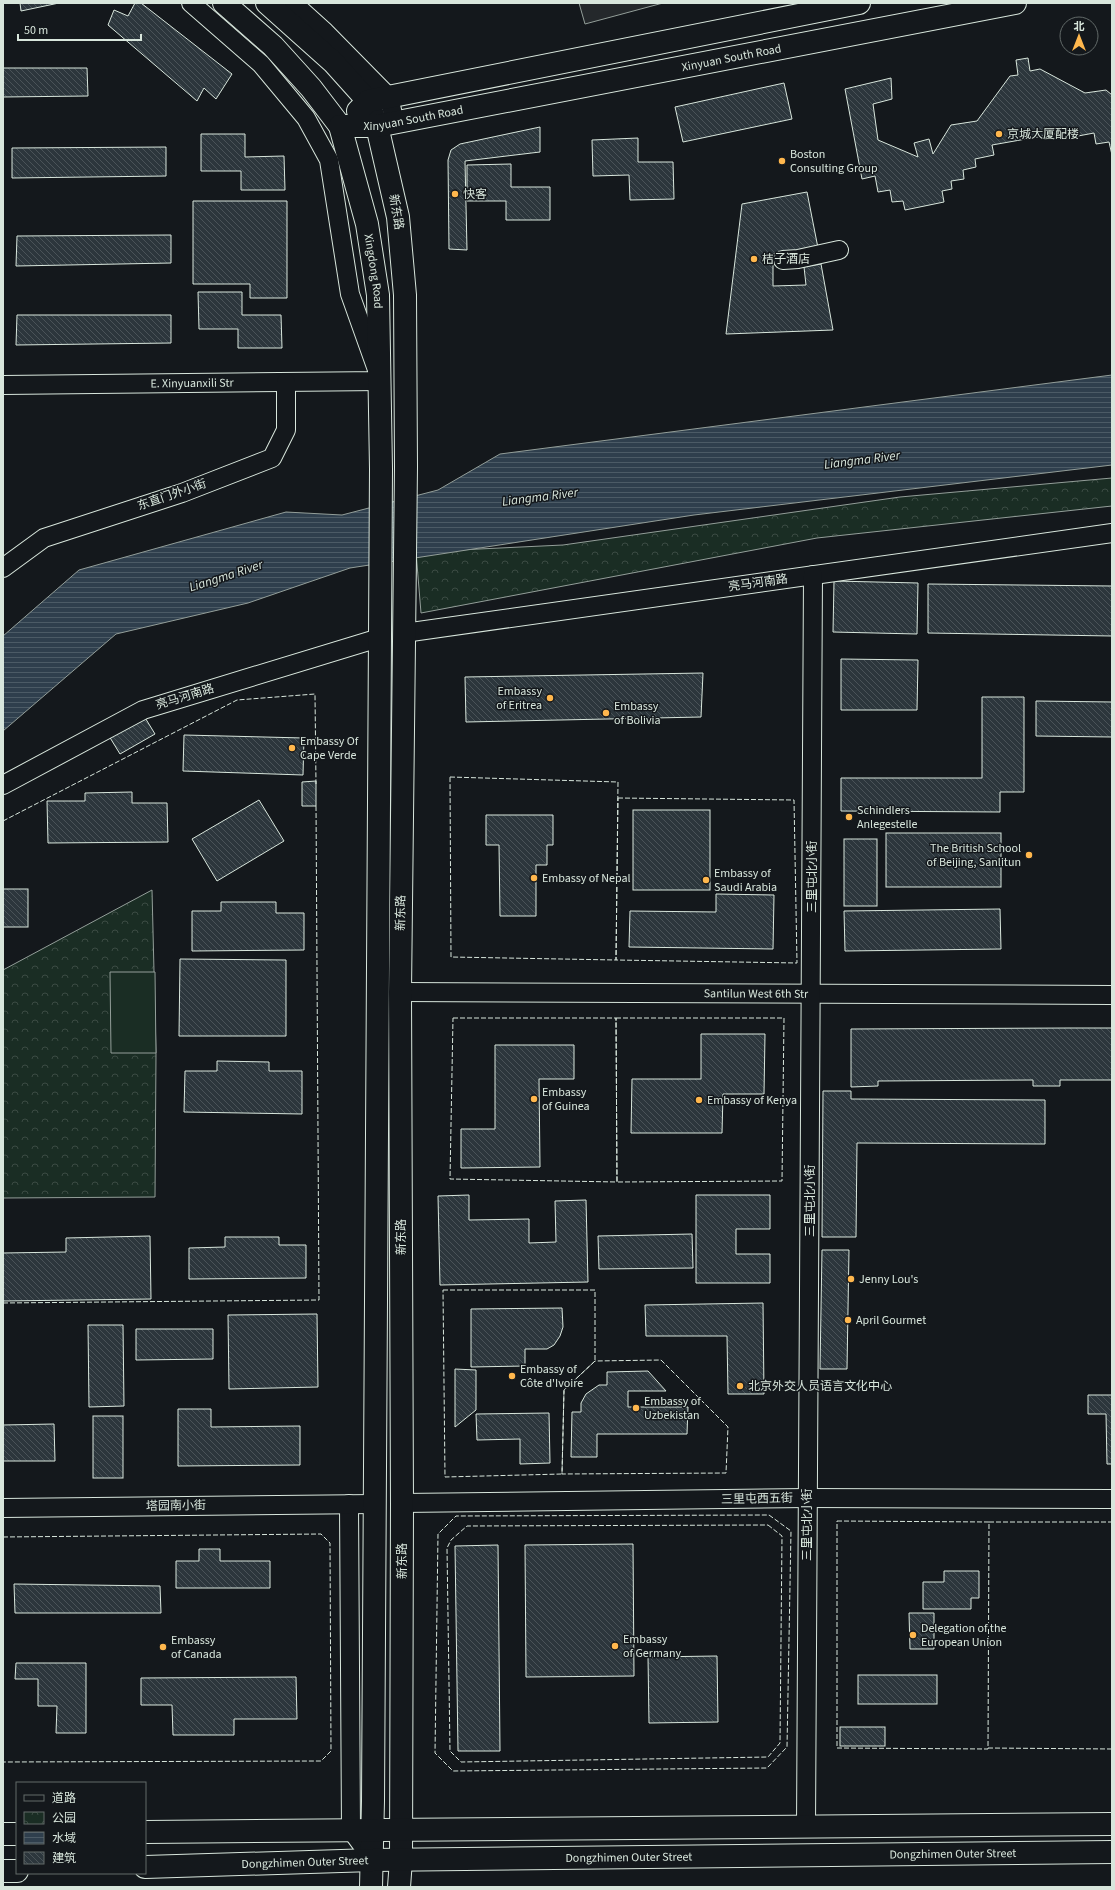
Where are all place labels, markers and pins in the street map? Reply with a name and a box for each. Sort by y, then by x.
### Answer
place label: 京城大厦配楼 [1007,126,1079,143]
marker: 京城大厦配楼 [994,129,1004,139]
place label: Boston Consulting Group [790,146,878,177]
marker: Boston Consulting Group [777,156,787,166]
place label: 快客 [463,186,487,203]
marker: 快客 [450,189,460,199]
place label: 桔子酒店 [762,251,810,268]
marker: 桔子酒店 [749,254,759,264]
place label: Embassy of Eritrea [496,683,542,714]
marker: Embassy of Eritrea [545,693,555,703]
place label: Embassy of Bolivia [614,698,661,729]
marker: Embassy of Bolivia [601,708,611,718]
place label: Embassy Of Cape Verde [300,733,359,764]
marker: Embassy Of Cape Verde [287,743,297,753]
place label: Schindlers Anlegestelle [857,802,918,833]
marker: Schindlers Anlegestelle [844,812,854,822]
place label: The British School of Beijing, Sanlitun [927,840,1021,871]
marker: The British School of Beijing, Sanlitun [1024,850,1034,860]
place label: Embassy of Saudi Arabia [714,865,777,896]
place label: Embassy of Nepal [542,870,631,887]
marker: Embassy of Nepal [529,873,539,883]
marker: Embassy of Saudi Arabia [701,875,711,885]
place label: Embassy of Guinea [542,1084,590,1115]
place label: Embassy of Kenya [707,1092,797,1109]
marker: Embassy of Guinea [529,1094,539,1104]
marker: Embassy of Kenya [694,1095,704,1105]
place label: Jenny Lou's [859,1271,918,1288]
marker: Jenny Lou's [846,1274,856,1284]
place label: April Gourmet [856,1312,926,1329]
marker: April Gourmet [843,1315,853,1325]
place label: Embassy of Côte d'Ivoire [520,1361,583,1392]
marker: Embassy of Côte d'Ivoire [507,1371,517,1381]
place label: 北京外交人员语言文化中心 [748,1378,892,1395]
marker: 北京外交人员语言文化中心 [735,1381,745,1391]
place label: Embassy of Uzbekistan [644,1393,701,1424]
marker: Embassy of Uzbekistan [631,1403,641,1413]
place label: Delegation of the European Union [921,1620,1006,1651]
marker: Delegation of the European Union [908,1630,918,1640]
place label: Embassy of Germany [623,1631,681,1662]
place label: Embassy of Canada [171,1632,222,1663]
marker: Embassy of Germany [610,1641,620,1651]
marker: Embassy of Canada [158,1642,168,1652]

